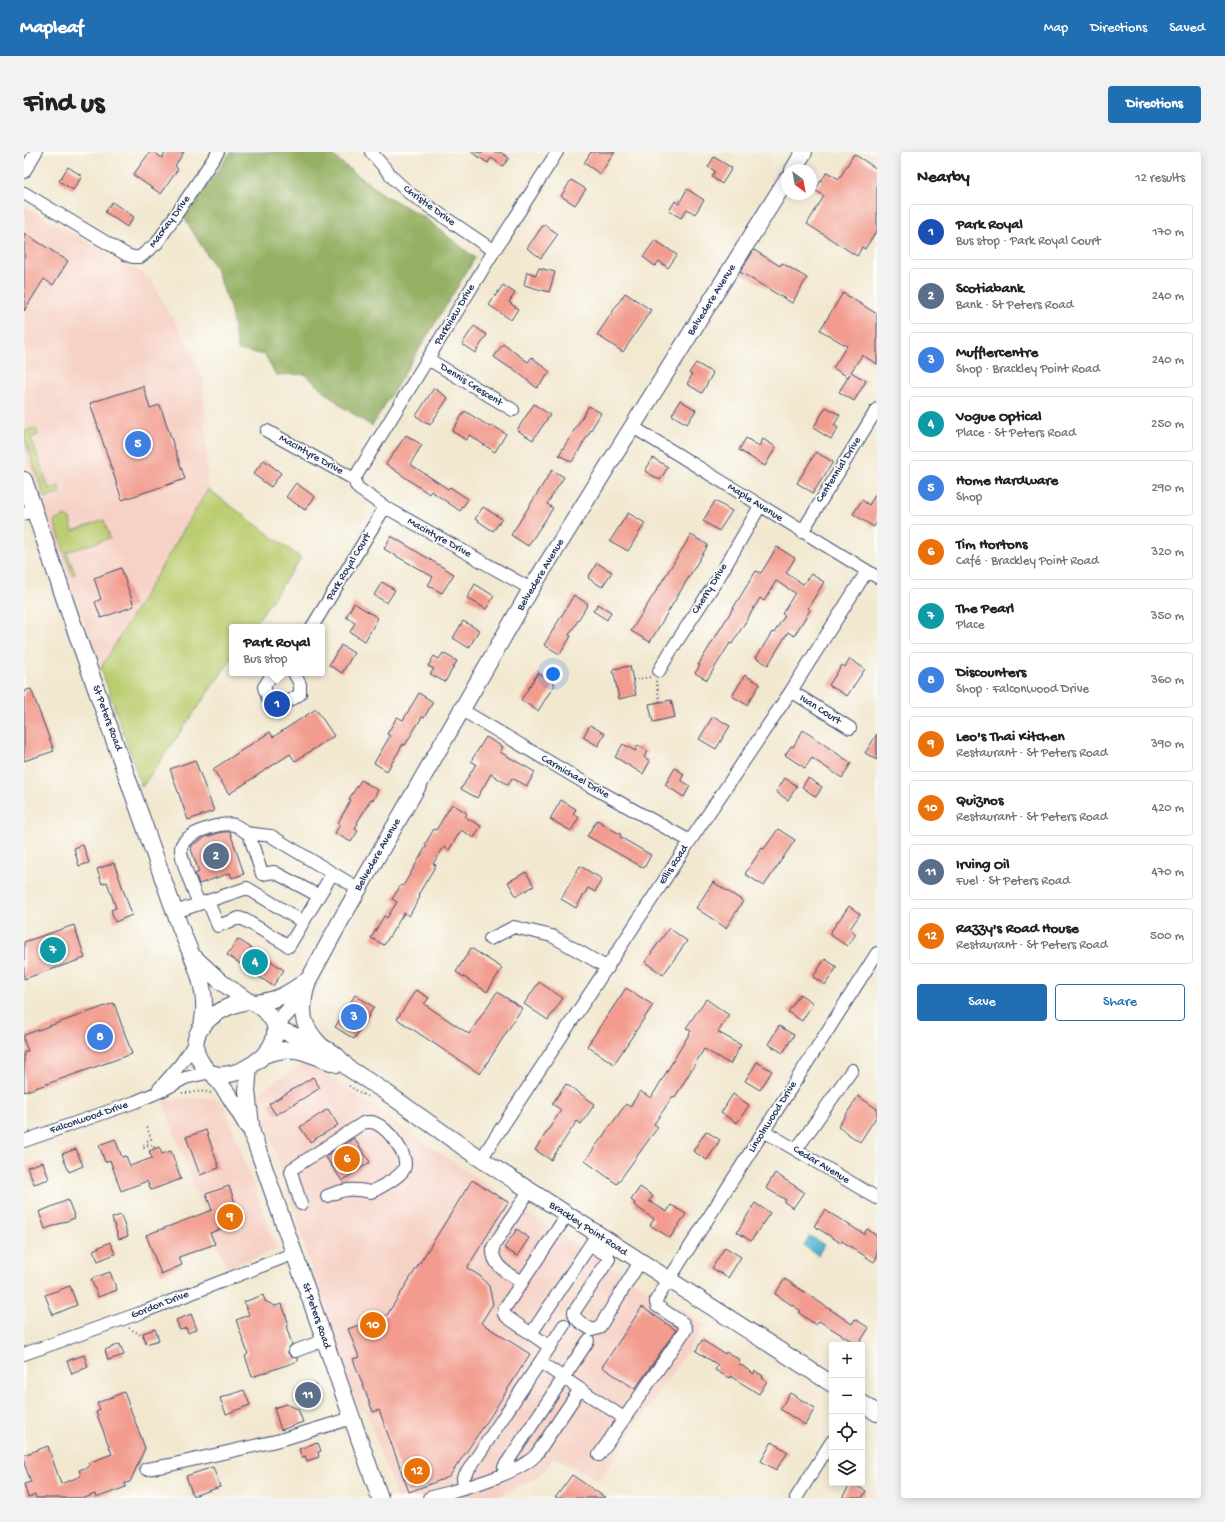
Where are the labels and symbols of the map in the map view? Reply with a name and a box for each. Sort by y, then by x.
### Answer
north arrow [781,164,817,200]
street label: Christie Drive [401,183,458,229]
street label: MacKay Drive [147,193,193,250]
street label: Belvedere Avenue [685,262,739,339]
street label: Parkview Drive [432,282,478,349]
street label: Dennis Crescent [437,361,506,410]
pin: 5 [125,429,151,459]
street label: MacIntyre Drive [277,432,345,478]
street label: Centennial Drive [814,435,864,505]
street label: Maple Avenue [725,481,785,525]
street label: Macintyre Drive [405,516,473,561]
street label: Park Royal Court [324,530,375,604]
street label: Belvedere Avenue [514,537,567,614]
street label: Cherry Drive [690,561,730,616]
your location [543,664,563,684]
street label: St Peters Road [90,684,125,754]
pin: 1 [264,689,290,719]
street label: Ivan Court [797,693,844,728]
street label: Carmichael Drive [539,753,611,802]
street label: Belvedere Avenue [352,816,404,894]
pin: 2 [203,841,229,871]
street label: Ellis Road [657,842,692,887]
pin: 7 [40,935,66,965]
pin: 4 [242,947,268,977]
pin: 3 [341,1002,367,1032]
pin: 8 [87,1022,113,1052]
street label: Lincolnwood Drive [746,1079,800,1155]
street label: Falconwood Drive [47,1099,130,1137]
street label: Cedar Avenue [791,1143,852,1187]
pin: 6 [334,1144,360,1174]
street label: Brackley Point Road [546,1199,631,1260]
pin: 9 [217,1202,243,1232]
street label: St Peters Road [299,1282,333,1352]
street label: Gordon Drive [130,1288,191,1321]
pin: 10 [360,1310,386,1340]
pin: 11 [295,1380,321,1410]
pin: 12 [404,1456,430,1486]

